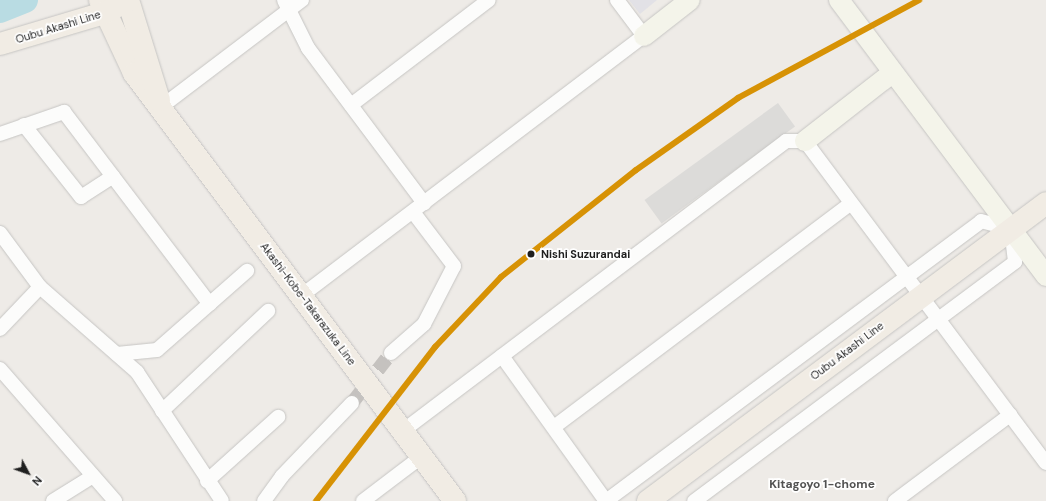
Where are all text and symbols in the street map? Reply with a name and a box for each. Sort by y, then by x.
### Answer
street label: Oubu Akashi Line [14,8,102,46]
street label: Akashi-Kobe-Takarazuka Line [258,240,358,368]
marker: Nishi Suzurandai [524,247,538,261]
place label: Nishi Suzurandai [541,247,630,261]
street label: Oubu Akashi Line [808,319,886,383]
north arrow [8,453,48,493]
text: N [29,473,45,488]
district label: Kitagoyo 1-chome [769,478,875,492]

